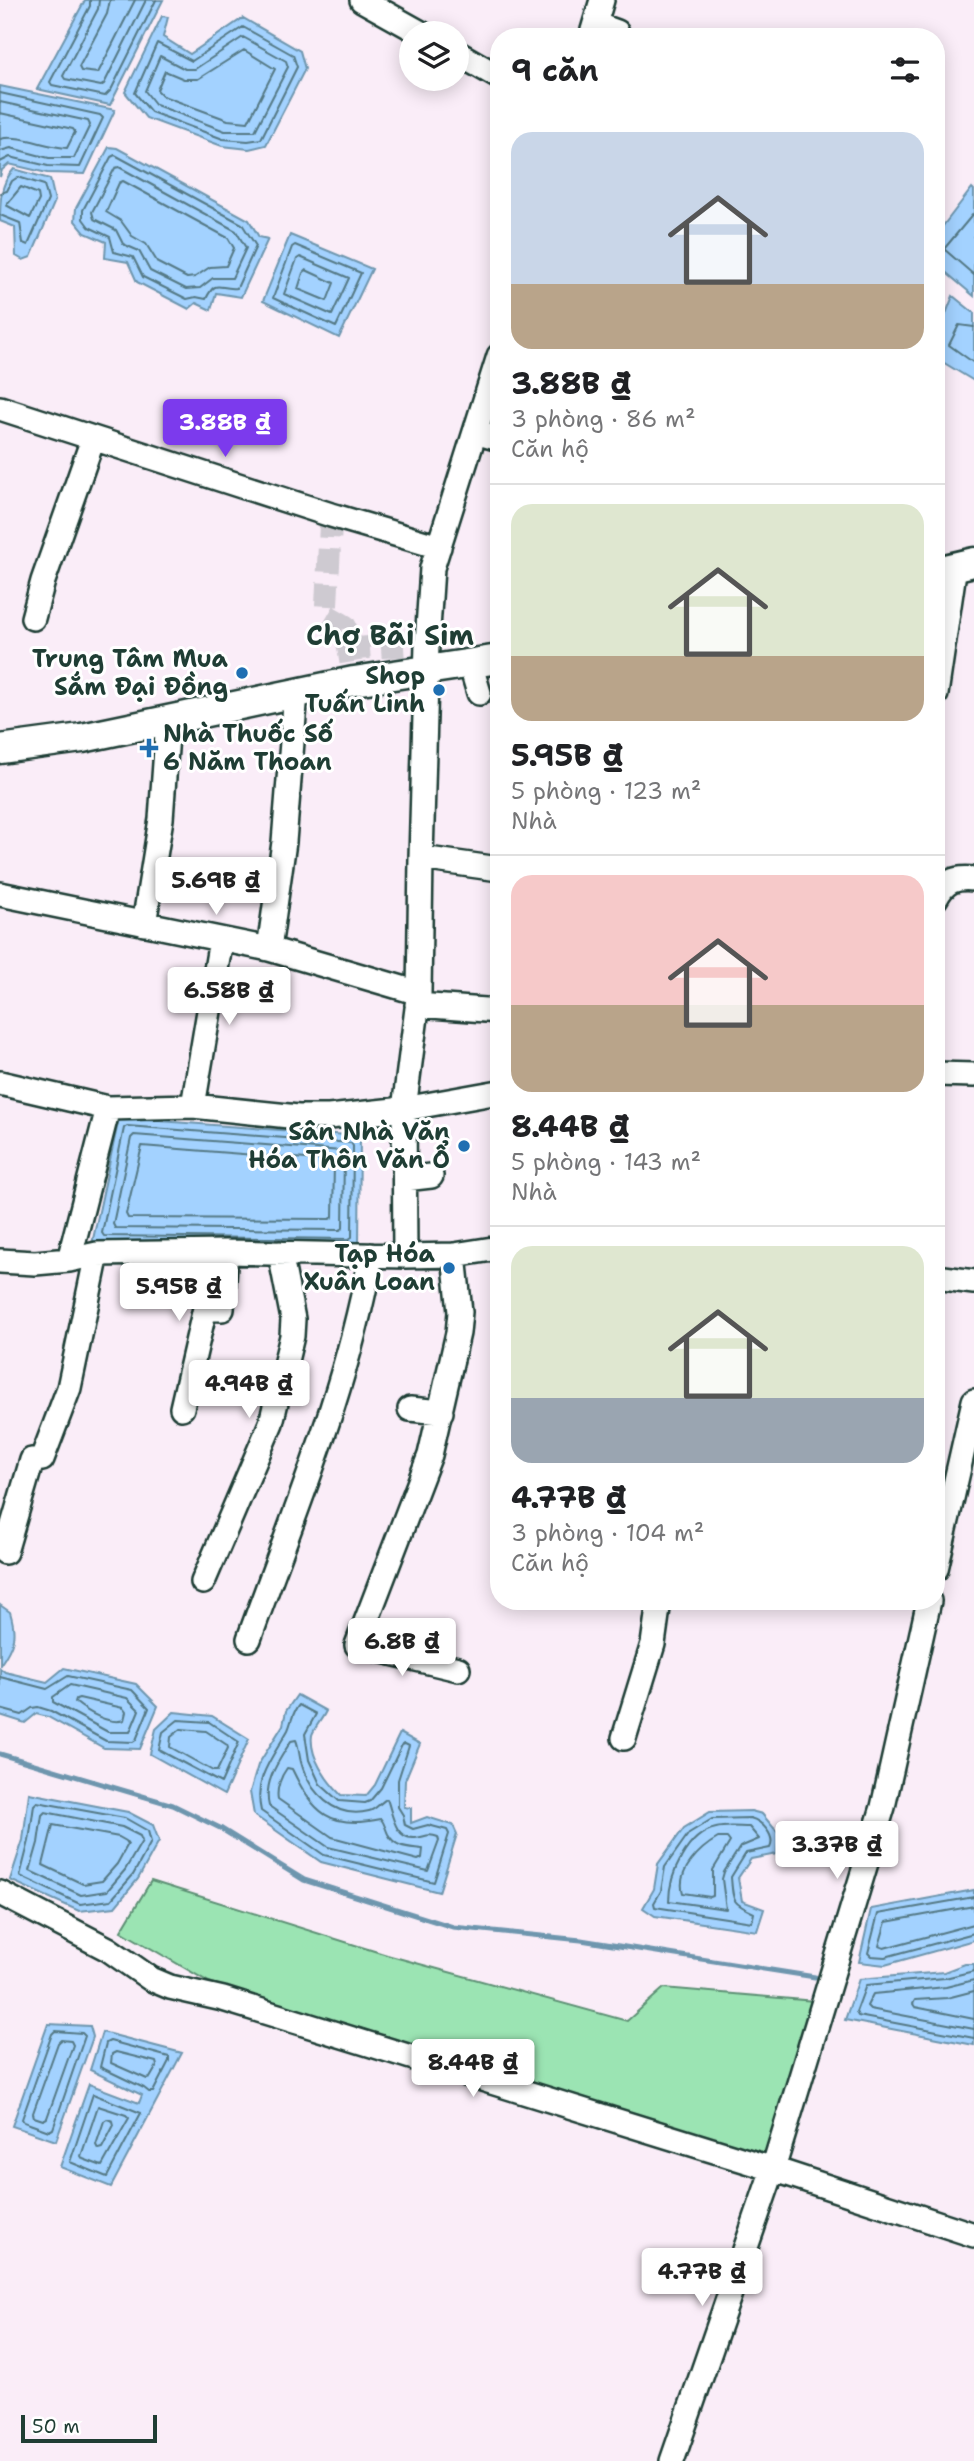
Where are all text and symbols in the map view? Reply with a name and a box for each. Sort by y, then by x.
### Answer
map controls [399,21,469,91]
button: layers [399,21,469,91]
text: 9 căn [511,50,599,91]
icon: filters [886,51,924,89]
icon: home [655,177,781,303]
text: 3.88B ₫ [511,363,631,404]
pin: 3.88B ₫ [160,400,290,459]
text: 3 phòng · 86 m² [511,404,696,434]
text: 3.88B ₫ [179,407,271,437]
text: Căn hộ [511,434,589,464]
icon: home [655,549,781,675]
district label: Chợ Bãi Sim [306,616,474,654]
place label: Trung Tâm Mua Sắm Đại Đồng [32,643,229,703]
place label: Shop Tuấn Linh [305,660,425,720]
marker: Trung Tâm Mua Sắm Đại Đồng [234,665,250,681]
marker: Shop Tuấn Linh [431,682,447,698]
place label: Nhà Thuốc Số 6 Năm Thoan [163,718,334,778]
text: 5.95B ₫ [511,735,624,776]
marker: Nhà Thuốc Số 6 Năm Thoan [141,740,157,756]
text: 5 phòng · 123 m² [511,776,701,806]
text: Nhà [511,806,557,836]
pin: 5.69B ₫ [151,858,281,917]
text: 5.69B ₫ [171,865,261,895]
icon: home [655,920,781,1046]
pin: 6.58B ₫ [164,968,294,1027]
text: 6.58B ₫ [184,975,274,1005]
text: 8.44B ₫ [511,1106,630,1147]
place label: Sân Nhà Văn Hóa Thôn Văn Ổ [248,1116,450,1176]
marker: Sân Nhà Văn Hóa Thôn Văn Ổ [456,1138,472,1154]
text: 5 phòng · 143 m² [511,1147,701,1177]
text: Nhà [511,1177,557,1207]
place label: Tạp Hóa Xuân Loan [304,1238,436,1298]
marker: Tạp Hóa Xuân Loan [441,1260,457,1276]
pin: 5.95B ₫ [114,1264,244,1323]
text: 5.95B ₫ [136,1271,222,1301]
icon: home [655,1291,781,1417]
pin: 4.94B ₫ [184,1360,314,1420]
text: 4.94B ₫ [205,1368,293,1398]
text: 4.77B ₫ [511,1477,627,1518]
text: 3 phòng · 104 m² [511,1518,704,1548]
text: Căn hộ [511,1548,589,1578]
pin: 6.8B ₫ [345,1618,459,1678]
text: 6.8B ₫ [364,1626,440,1656]
pin: 3.37B ₫ [772,1822,902,1881]
text: 3.37B ₫ [791,1829,883,1859]
pin: 8.44B ₫ [408,2039,538,2099]
text: 8.44B ₫ [427,2047,519,2077]
pin: 4.77B ₫ [637,2248,767,2308]
text: 4.77B ₫ [658,2256,746,2286]
scale bar [21,2412,158,2444]
text: 50 m [32,2414,80,2439]

